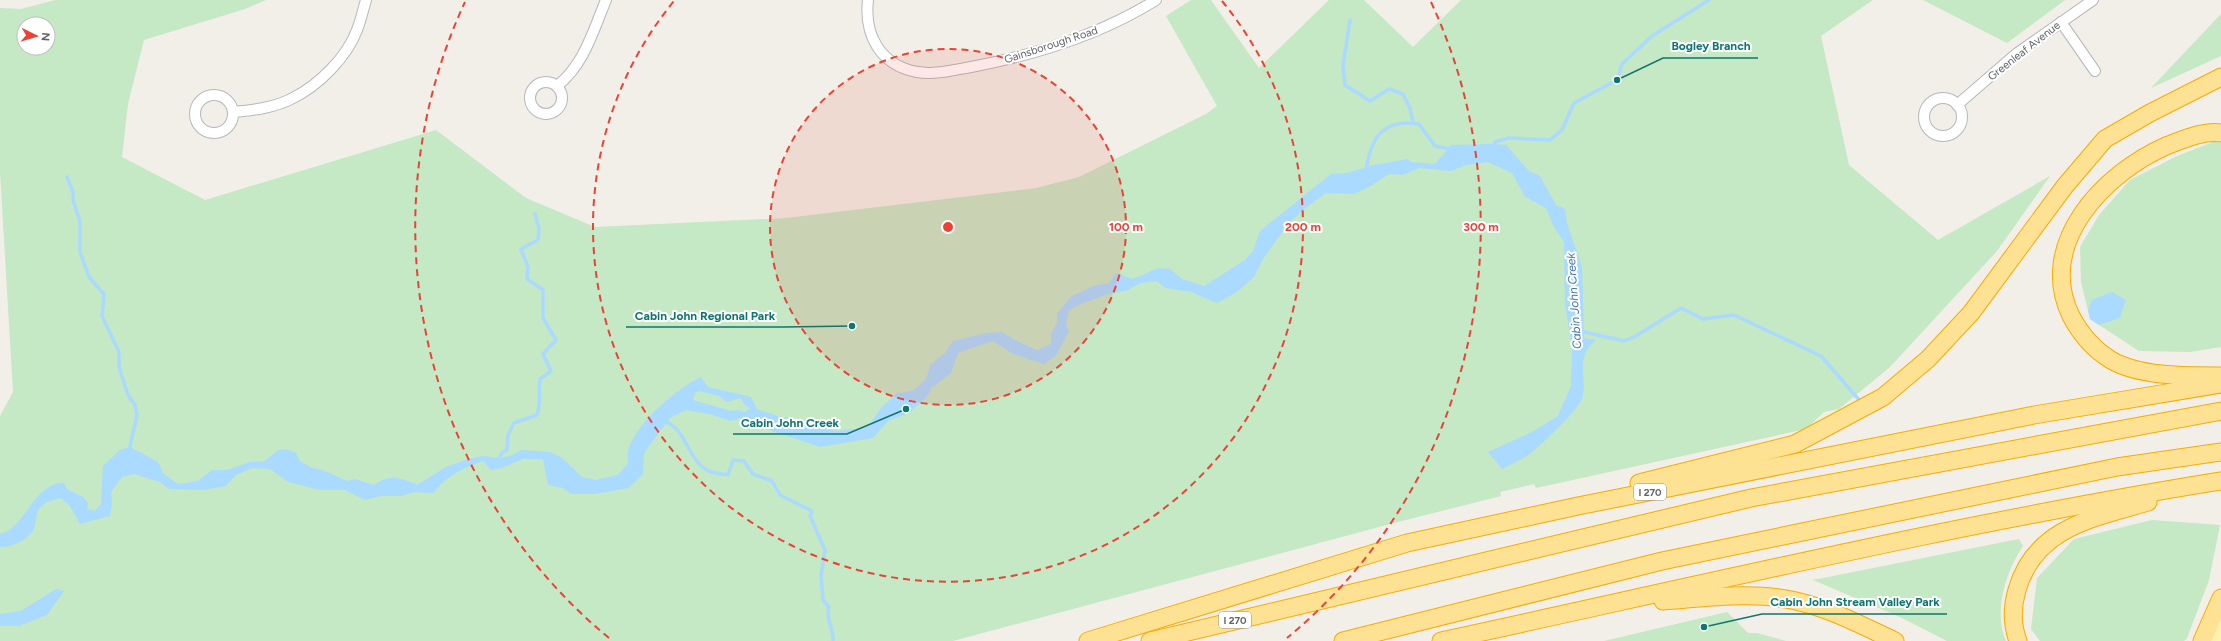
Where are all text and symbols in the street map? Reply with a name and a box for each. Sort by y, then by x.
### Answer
north arrow [16,16,56,56]
street label: Greenleaf Avenue [1985,19,2063,83]
street label: Gainsborough Road [1003,24,1099,66]
text: N [39,32,52,42]
callout: Bogley Branch [1663,34,1758,58]
text: Bogley Branch [1671,39,1751,53]
centre of rings [941,220,955,234]
text: 100 m [1109,220,1143,234]
text: 200 m [1285,220,1321,234]
text: 300 m [1463,220,1499,234]
water label: Cabin John Creek [1564,251,1584,350]
callout: Cabin John Regional Park [626,303,783,327]
text: Cabin John Regional Park [635,309,776,323]
callout: Cabin John Creek [733,410,847,434]
text: Cabin John Creek [741,416,840,430]
road number: I 270 [1634,484,1666,500]
callout: Cabin John Stream Valley Park [1762,590,1947,614]
text: Cabin John Stream Valley Park [1770,595,1940,609]
road number: I 270 [1219,612,1251,628]

